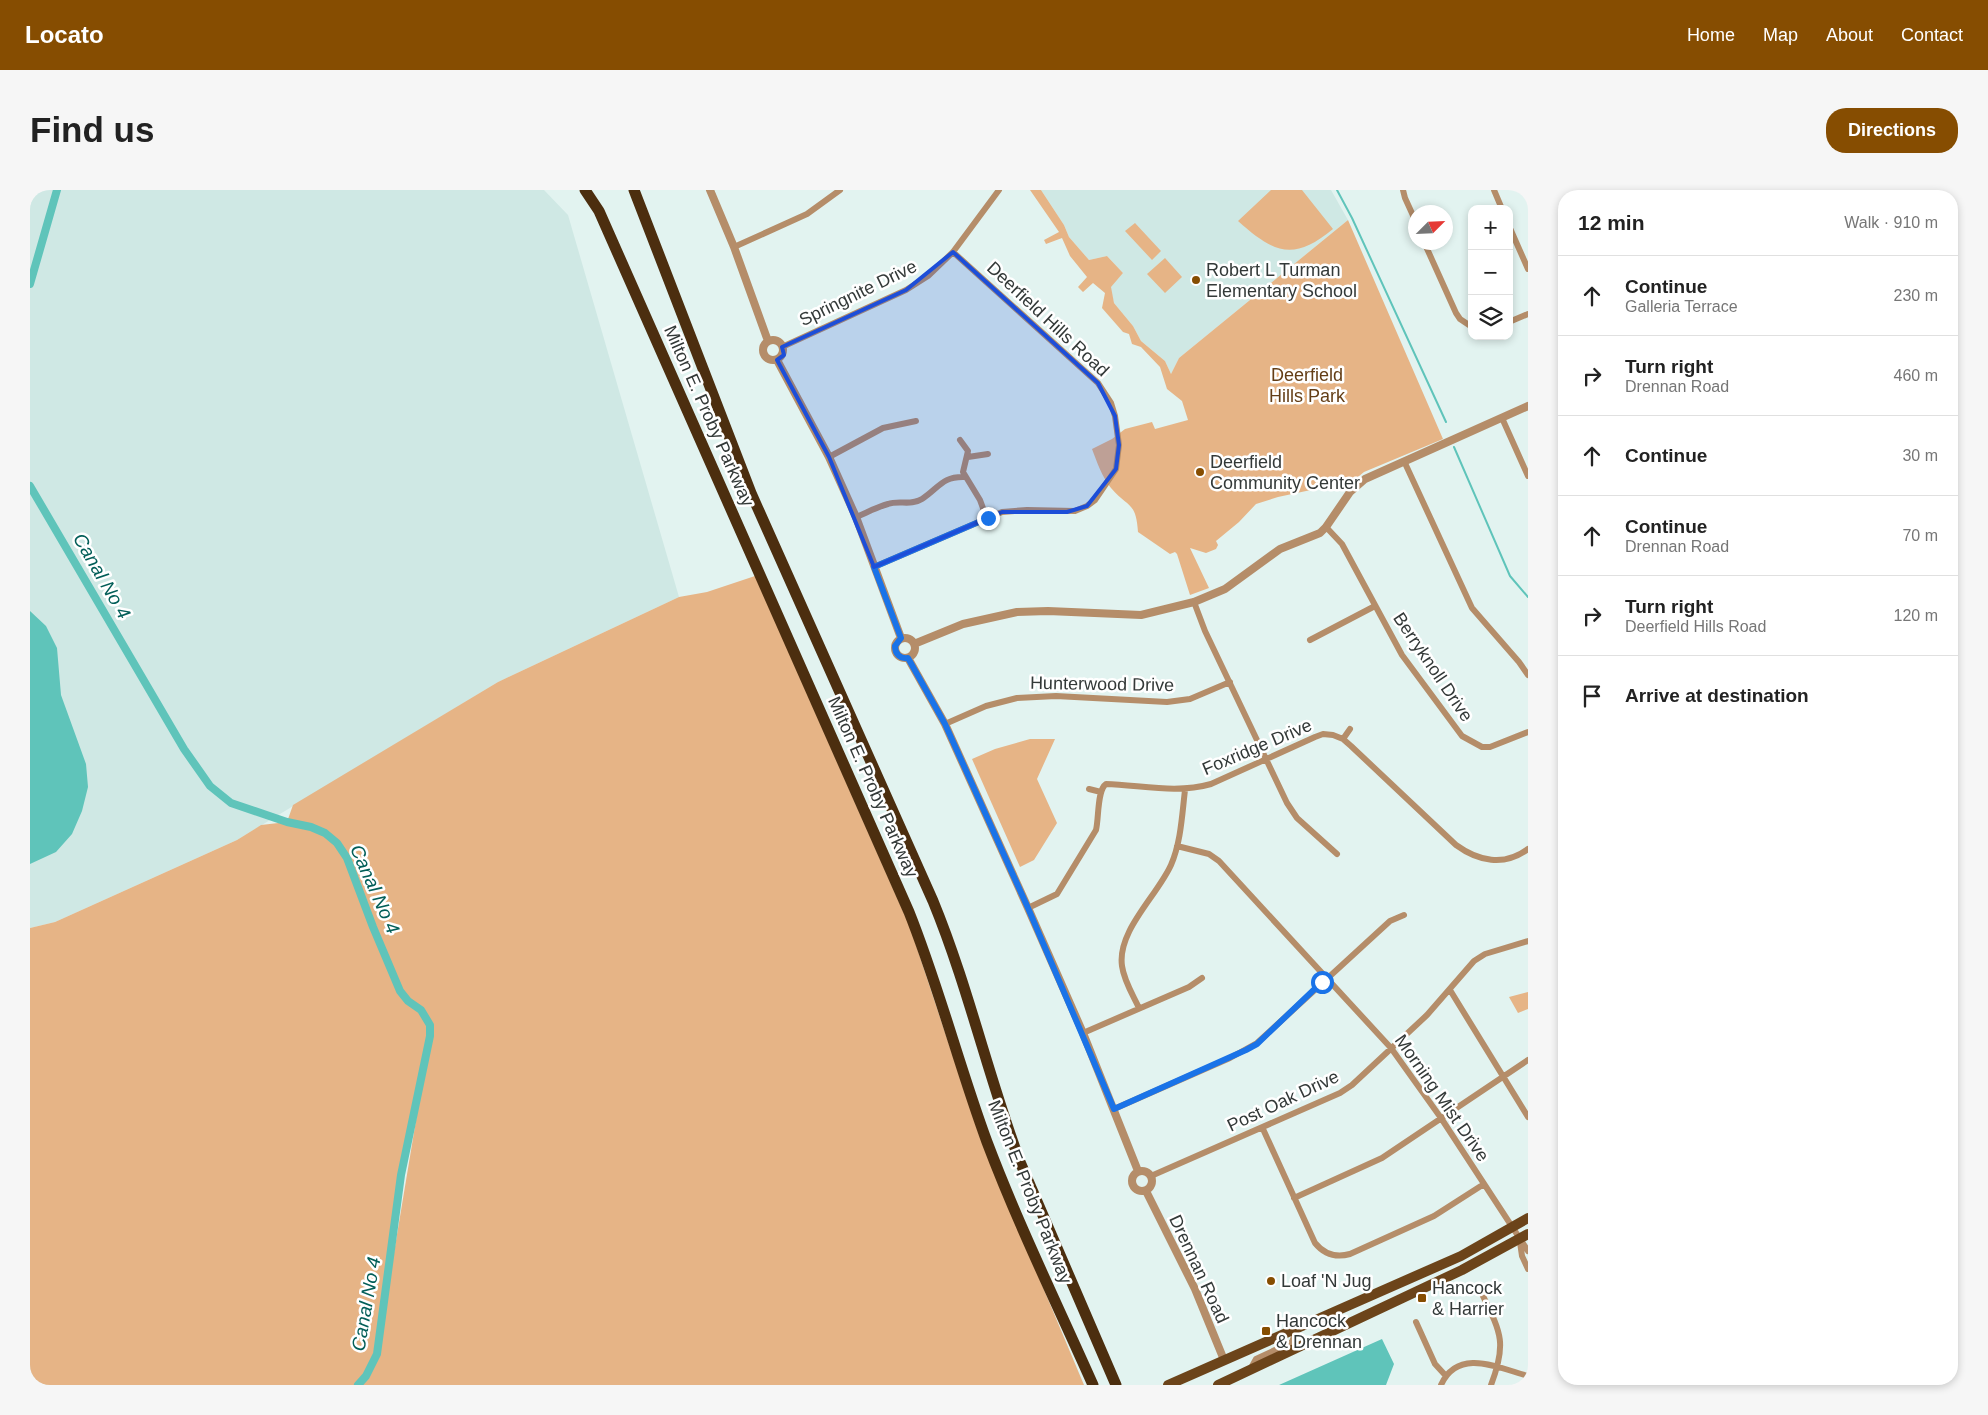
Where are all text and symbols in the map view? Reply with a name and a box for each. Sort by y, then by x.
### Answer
text: Locato [25,21,104,48]
text: Home [1687,25,1735,45]
text: Map [1763,25,1798,45]
text: About [1826,25,1873,45]
text: Contact [1901,25,1963,45]
button: Directions [1826,108,1958,153]
text: Find us [30,110,154,149]
north arrow [1408,205,1453,250]
map controls [1468,205,1513,340]
button: + [1468,205,1513,250]
text: 12 min [1578,211,1645,234]
text: Walk · 910 m [1844,214,1938,231]
button: − [1468,250,1513,295]
street label: Springnite Drive [796,256,920,330]
street label: Deerfield Hills Road [983,257,1113,381]
place label: Robert L Turman Elementary School [1206,260,1357,301]
marker: Robert L Turman Elementary School [1190,274,1202,286]
text: Continue [1625,276,1707,297]
icon: ahead [1578,282,1606,310]
text: 230 m [1894,287,1938,304]
button: layers [1468,295,1513,340]
text: Galleria Terrace [1625,298,1738,315]
street label: Milton E. Proby Parkway [660,322,758,510]
text: Turn right [1625,356,1713,377]
icon: right [1578,362,1606,390]
park label: Deerfield Hills Park [1269,365,1346,406]
text: 460 m [1894,367,1938,384]
text: Drennan Road [1625,378,1729,395]
icon: ahead [1578,442,1606,470]
text: Continue [1625,445,1707,466]
text: 30 m [1902,447,1938,464]
place label: Deerfield Community Center [1210,452,1360,493]
marker: Deerfield Community Center [1194,466,1206,478]
route end [977,507,1000,530]
text: Continue [1625,516,1707,537]
icon: ahead [1578,522,1606,550]
text: 70 m [1902,527,1938,544]
water label: Canal No 4 [69,530,135,622]
text: Drennan Road [1625,538,1729,555]
text: Turn right [1625,596,1713,617]
icon: right [1578,602,1606,630]
text: 120 m [1894,607,1938,624]
street label: Berryknoll Drive [1389,609,1477,725]
text: Deerfield Hills Road [1625,618,1766,635]
street label: Hunterwood Drive [1030,673,1174,695]
icon: arrive [1578,682,1606,710]
text: Arrive at destination [1625,685,1809,706]
street label: Milton E. Proby Parkway [824,693,922,881]
street label: Foxridge Drive [1199,715,1315,779]
water label: Canal No 4 [346,841,404,937]
route start [1311,971,1334,994]
street label: Morning Mist Drive [1391,1031,1493,1165]
street label: Post Oak Drive [1224,1066,1342,1136]
street label: Milton E. Proby Parkway [984,1097,1076,1287]
street label: Drennan Road [1165,1212,1233,1326]
water label: Canal No 4 [347,1255,385,1353]
place label: Loaf 'N Jug [1281,1271,1372,1291]
marker: Loaf 'N Jug [1265,1275,1277,1287]
place label: Hancock & Harrier [1432,1278,1504,1319]
marker: Hancock & Harrier [1416,1292,1428,1304]
place label: Hancock & Drennan [1276,1311,1362,1352]
marker: Hancock & Drennan [1260,1325,1272,1337]

